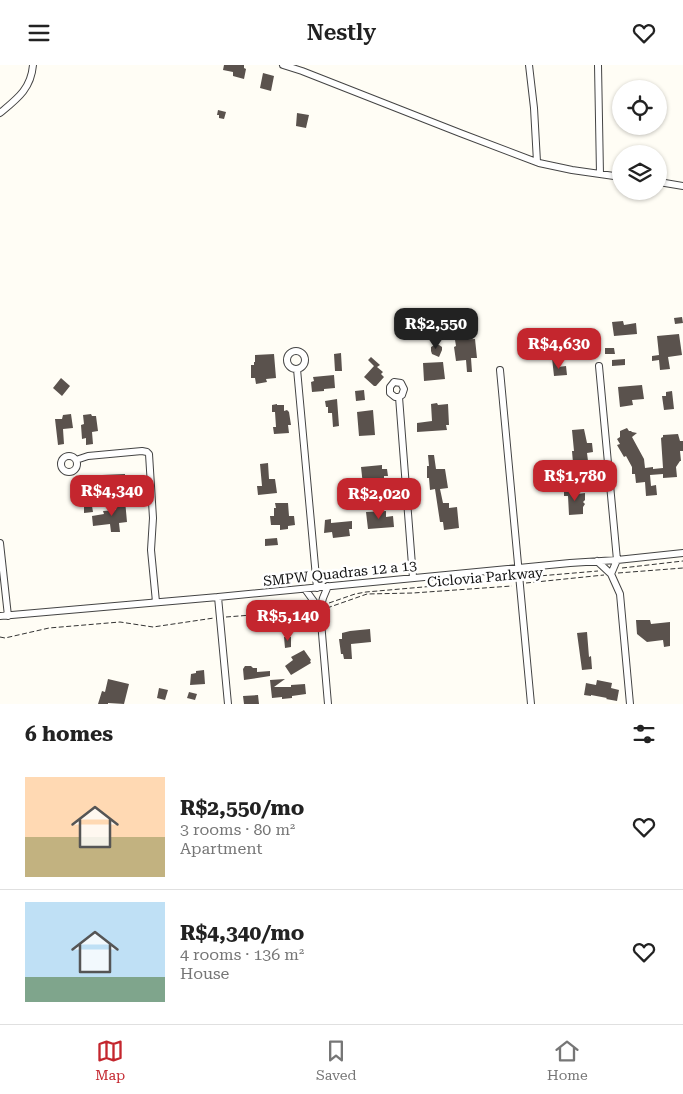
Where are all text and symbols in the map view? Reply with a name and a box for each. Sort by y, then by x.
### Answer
icon: menu [25,19,53,47]
icon: heart [630,19,658,47]
text: Nestly [307,20,376,45]
map controls [612,80,667,200]
button: locate [612,80,667,135]
button: layers [612,145,667,200]
pin: R$2,550 [390,307,482,350]
text: R$2,550 [405,314,467,333]
pin: R$4,630 [513,327,605,370]
text: R$4,630 [528,334,590,353]
pin: R$1,780 [529,459,621,502]
text: R$1,780 [544,466,606,485]
pin: R$4,340 [66,475,158,517]
pin: R$2,020 [333,477,425,520]
text: R$4,340 [81,481,143,500]
text: R$2,020 [348,484,410,503]
street label: SMPW Quadras 12 a 13 [262,557,418,589]
street label: Ciclovia Parkway [426,564,544,590]
pin: R$5,140 [242,599,334,642]
text: R$5,140 [257,606,319,625]
icon: filters [630,720,658,748]
text: 6 homes [25,722,113,746]
text: R$2,550/mo [180,796,304,820]
icon: home [65,797,125,857]
icon: heart [630,813,658,841]
text: 3 rooms · 80 m² [180,820,295,839]
text: Apartment [180,839,263,858]
text: R$4,340/mo [180,921,304,945]
icon: home [65,922,125,982]
icon: heart [630,938,658,966]
text: 4 rooms · 136 m² [180,945,304,964]
text: House [180,964,229,983]
tab: Map [95,1037,125,1083]
tab: Saved [316,1037,356,1083]
tab: Home [547,1037,588,1083]

